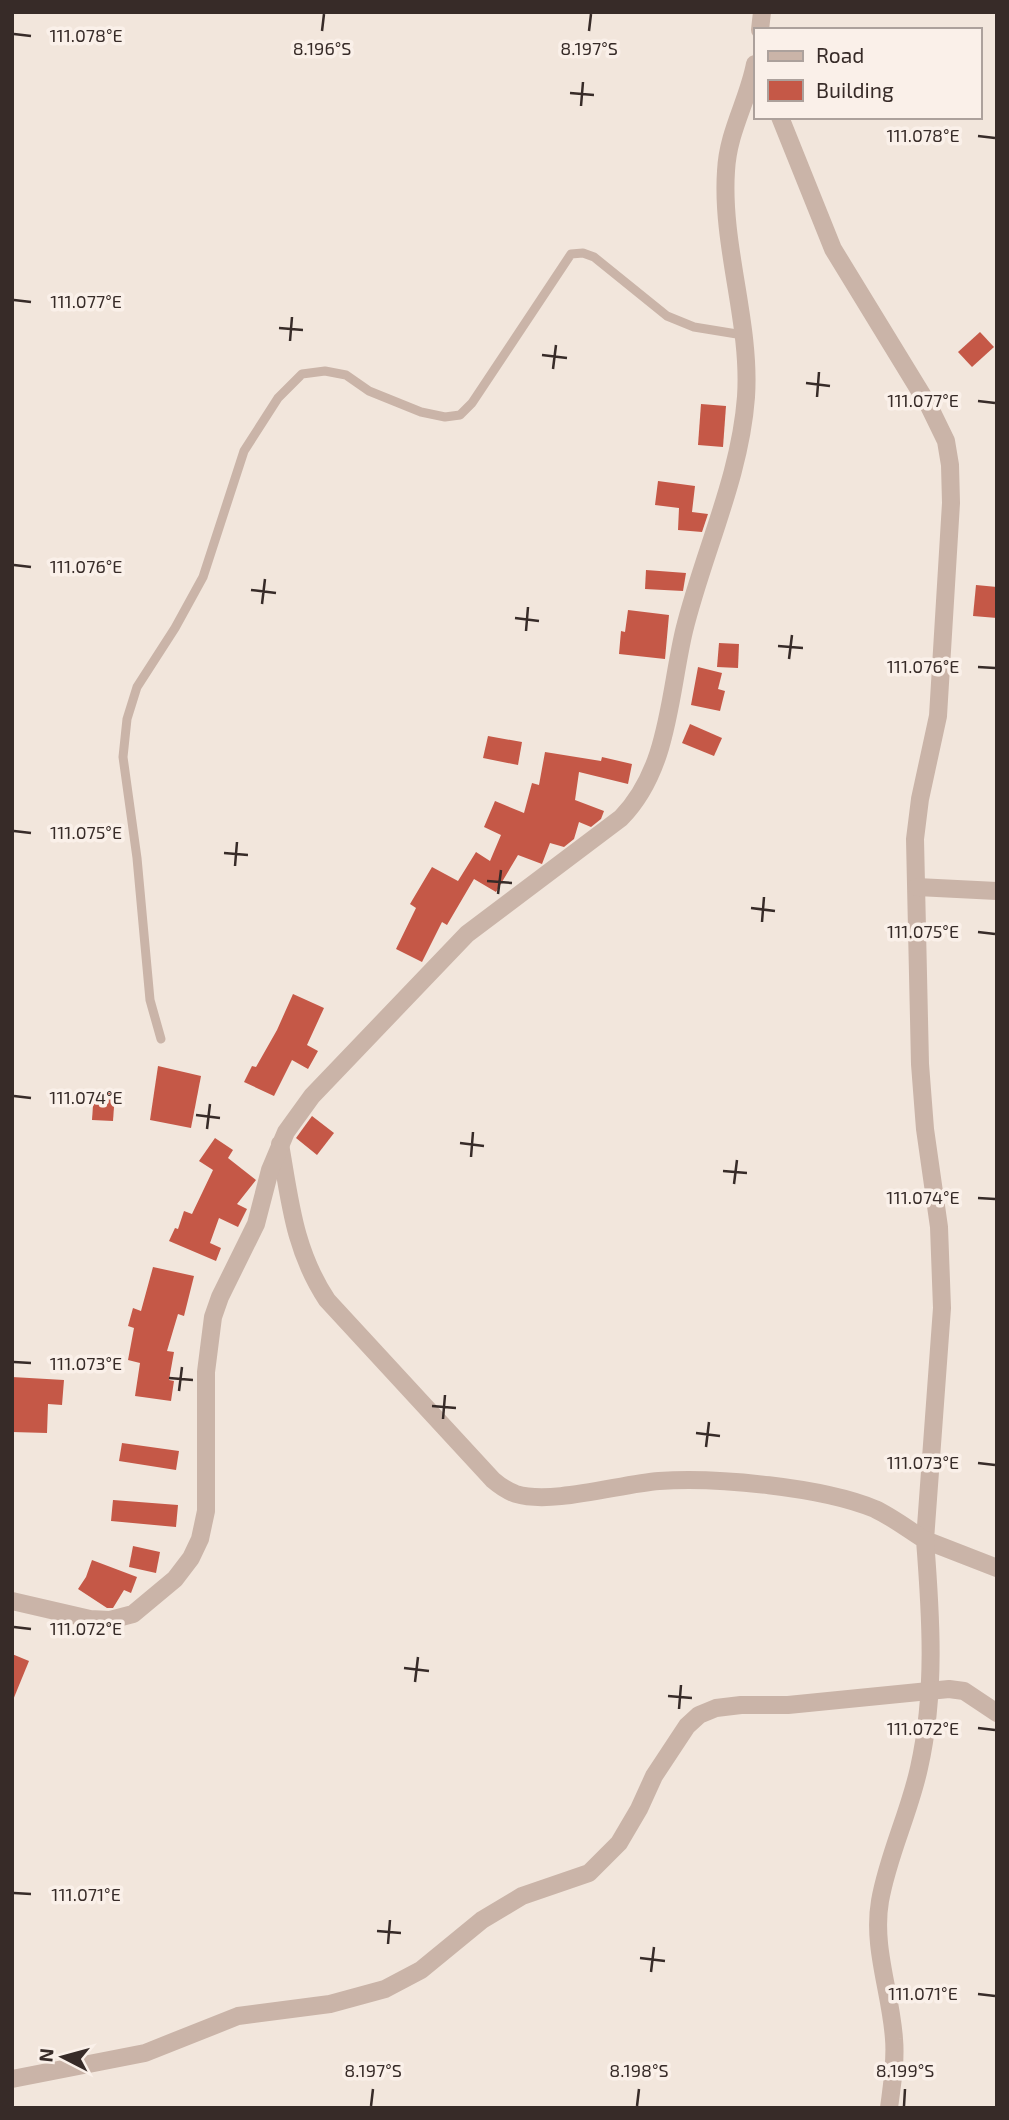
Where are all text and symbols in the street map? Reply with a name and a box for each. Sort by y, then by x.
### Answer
text: 111.078°E [49,24,123,46]
legend [754,28,981,119]
text: 8.196°S [293,37,351,59]
text: 8.197°S [560,37,618,59]
text: Road [816,42,864,67]
text: Building [816,77,894,102]
text: 111.078°E [886,124,960,146]
text: 111.077°E [50,290,122,312]
text: 111.077°E [887,389,959,411]
text: 111.076°E [50,555,122,577]
text: 111.076°E [887,655,959,677]
text: 111.075°E [50,821,122,843]
text: 111.075°E [887,920,959,942]
text: 111.074°E [49,1086,123,1108]
text: 111.074°E [886,1186,960,1208]
text: 111.073°E [50,1352,122,1374]
text: 111.073°E [887,1451,959,1473]
text: 111.072°E [50,1617,122,1639]
text: 111.072°E [887,1717,959,1739]
text: 111.071°E [51,1883,121,1905]
text: 111.071°E [888,1982,958,2004]
north arrow [28,2022,98,2092]
text: N [33,2047,58,2063]
text: 8.197°S [344,2059,402,2081]
text: 8.198°S [609,2059,669,2081]
text: 8.199°S [876,2059,934,2081]

